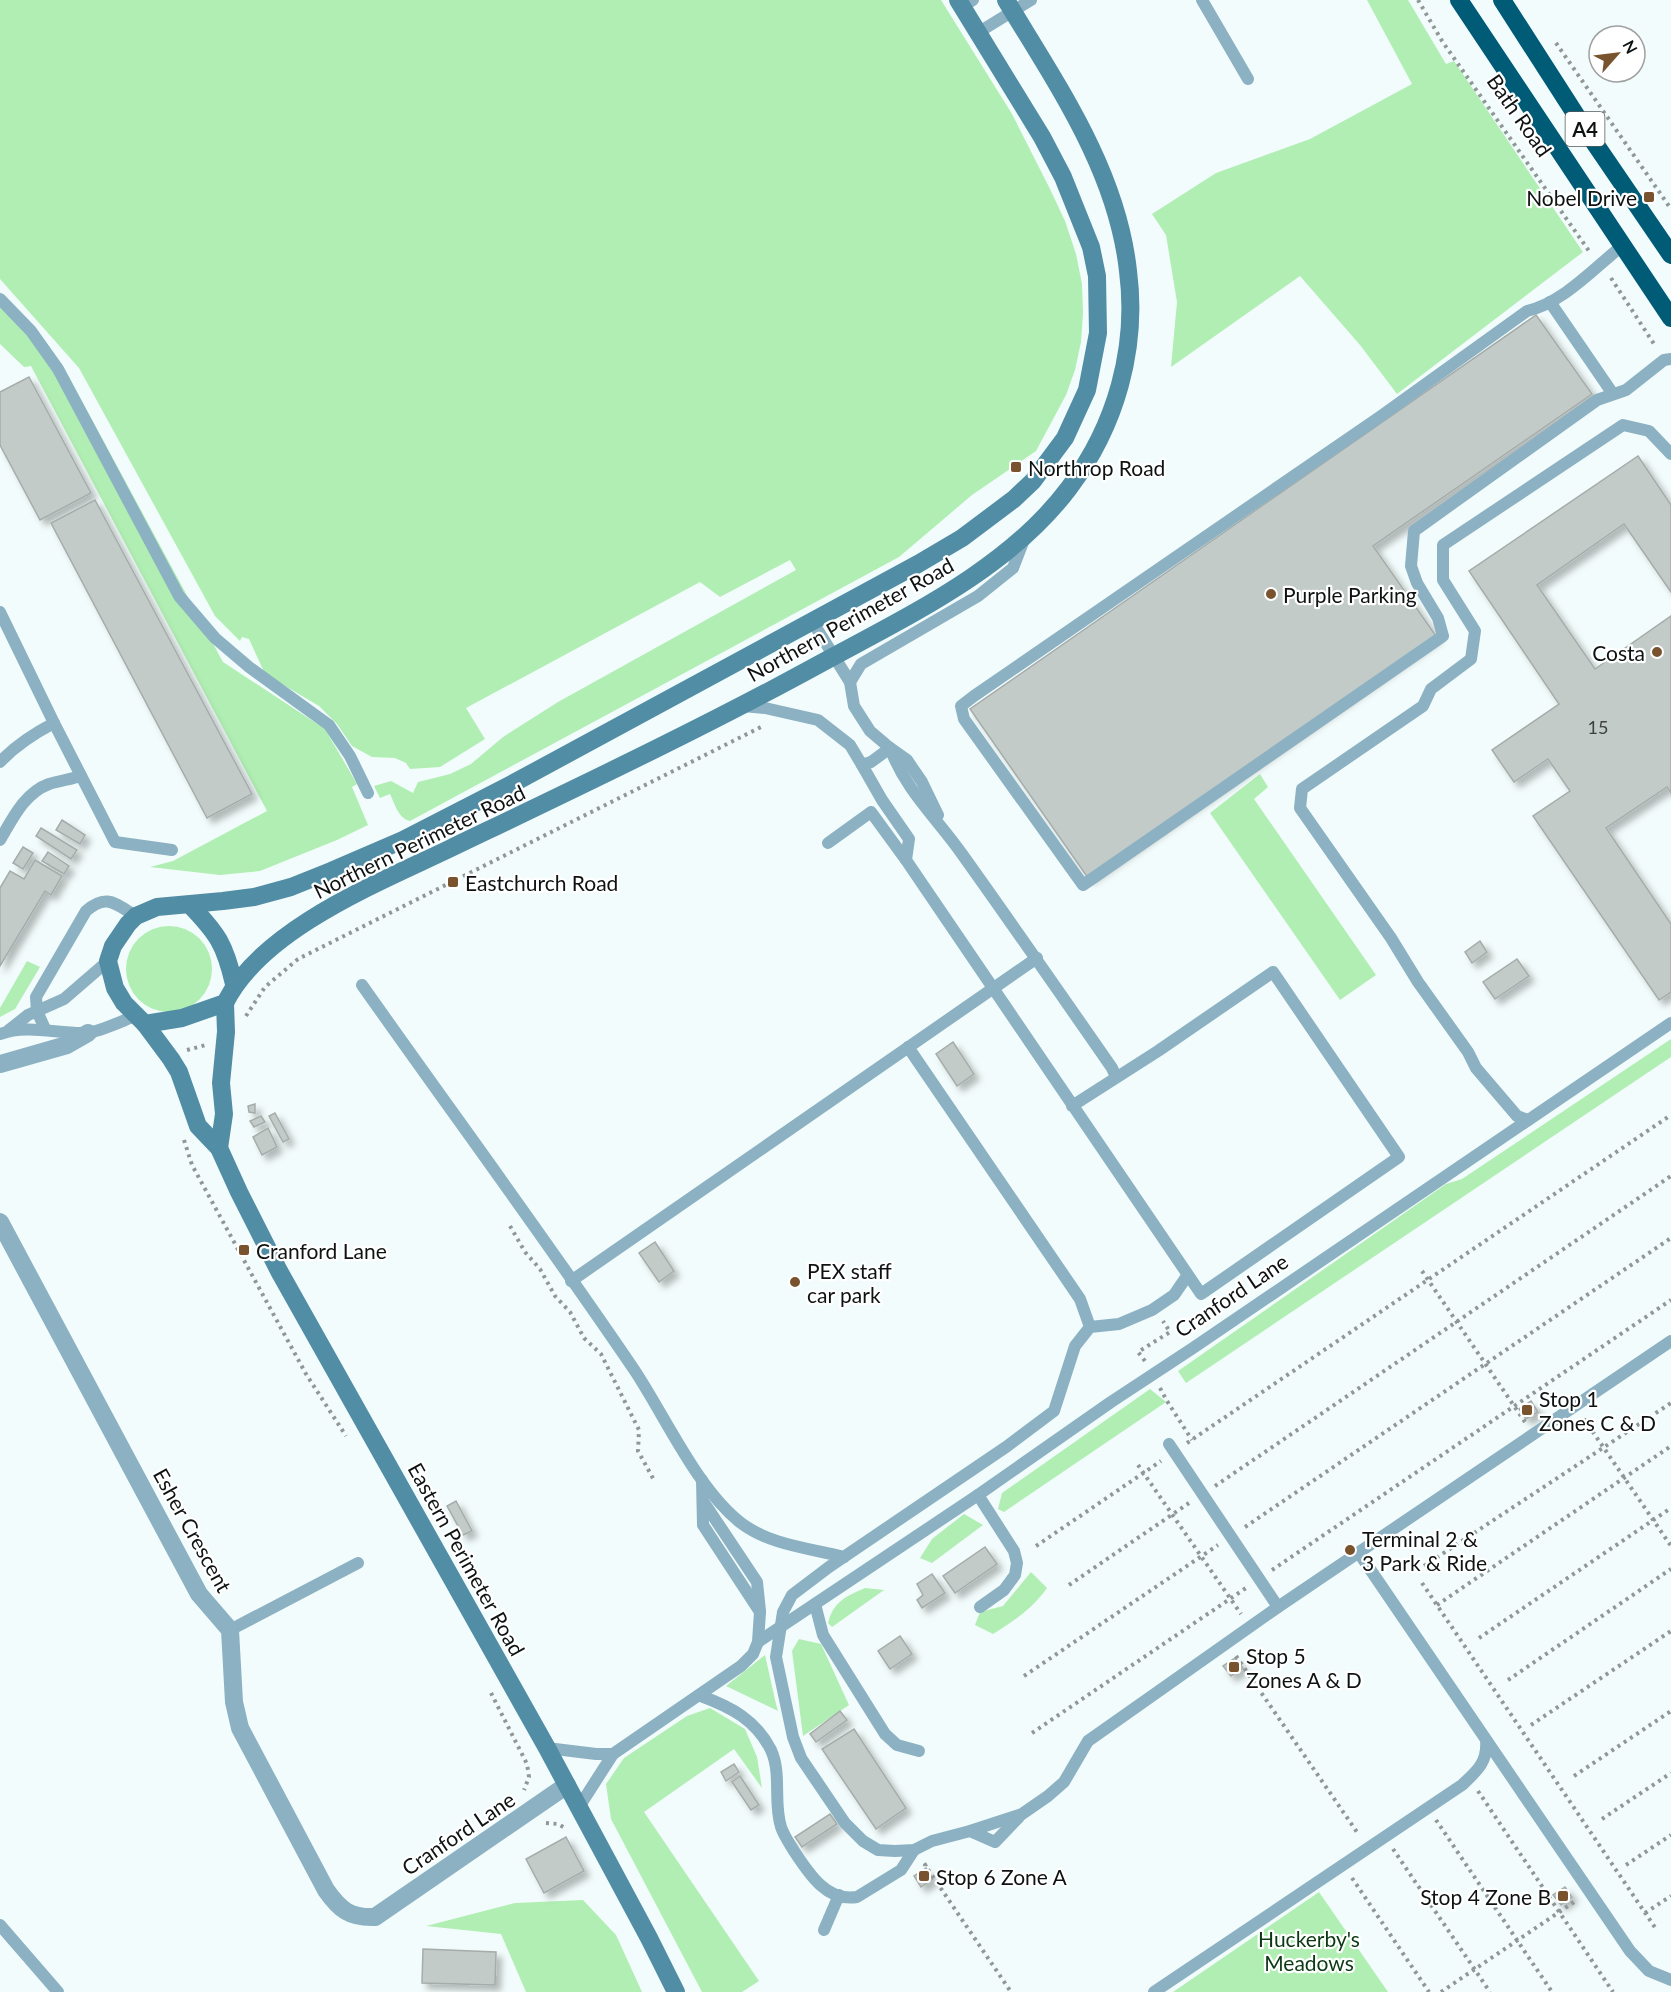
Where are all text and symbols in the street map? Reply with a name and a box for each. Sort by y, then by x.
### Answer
north arrow [1587,24,1647,84]
text: N [1619,37,1642,57]
street label: Bath Road [1483,69,1557,161]
road number: A4 [1566,112,1604,146]
place label: Nobel Drive [1526,185,1637,210]
marker: Nobel Drive [1642,190,1656,204]
place label: Northrop Road [1028,455,1165,480]
marker: Northrop Road [1009,460,1023,474]
street label: Northern Perimeter Road [742,552,958,686]
place label: Purple Parking [1283,582,1417,607]
marker: Purple Parking [1264,587,1278,601]
place label: Costa [1592,640,1645,665]
marker: Costa [1650,645,1664,659]
house number: 15 [1588,716,1608,738]
street label: Northern Perimeter Road [309,779,529,903]
place label: Eastchurch Road [465,870,618,895]
marker: Eastchurch Road [446,875,460,889]
place label: Cranford Lane [256,1238,387,1263]
marker: Cranford Lane [237,1243,251,1257]
street label: Cranford Lane [1170,1248,1292,1342]
place label: PEX staff car park [807,1258,892,1307]
marker: PEX staff car park [788,1275,802,1289]
place label: Stop 1 Zones C & D [1539,1386,1656,1435]
marker: Stop 1 Zones C & D [1520,1403,1534,1417]
street label: Eastern Perimeter Road [404,1458,530,1660]
street label: Esher Crescent [149,1464,238,1597]
place label: Terminal 2 & 3 Park & Ride [1362,1526,1487,1575]
marker: Terminal 2 & 3 Park & Ride [1343,1543,1357,1557]
place label: Stop 5 Zones A & D [1246,1643,1362,1692]
marker: Stop 5 Zones A & D [1227,1660,1241,1674]
street label: Cranford Lane [397,1786,519,1880]
place label: Stop 6 Zone A [936,1864,1068,1889]
marker: Stop 6 Zone A [917,1869,931,1883]
place label: Stop 4 Zone B [1420,1884,1551,1909]
marker: Stop 4 Zone B [1556,1889,1570,1903]
park label: Huckerby's Meadows [1258,1926,1360,1975]

